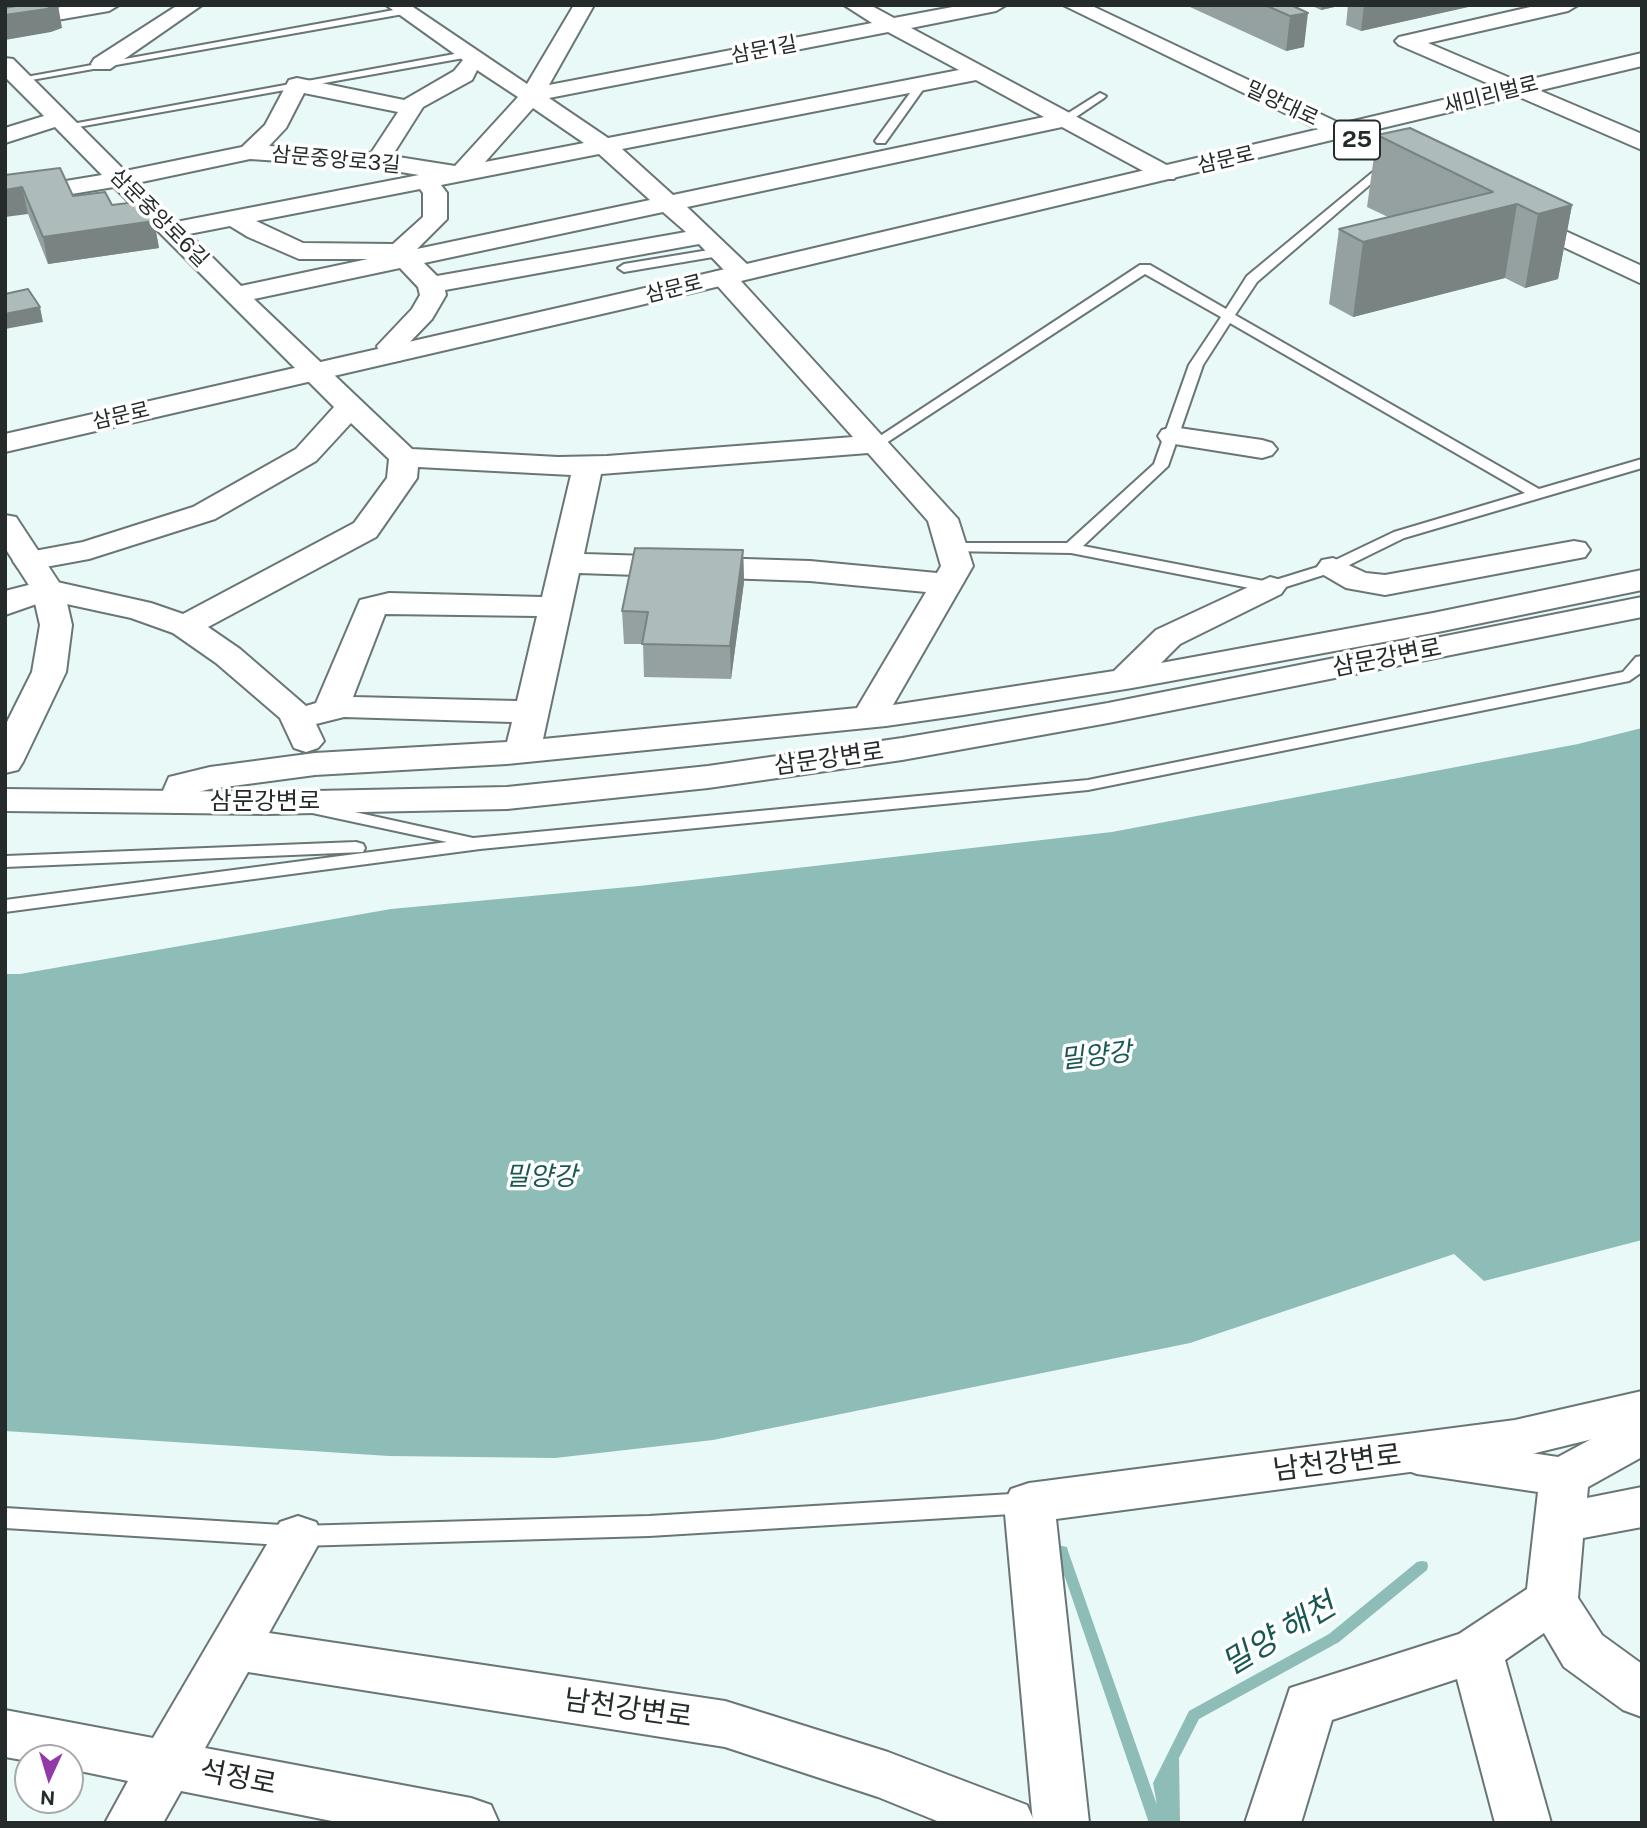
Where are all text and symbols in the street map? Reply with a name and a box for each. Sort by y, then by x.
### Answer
street label: 삼문1길 [729,31,799,69]
street label: 새미리벌로 [1441,71,1541,119]
street label: 밀양대로 [1242,76,1322,132]
road number: 25 [1334,120,1380,160]
street label: 삼문로 [1195,141,1257,179]
street label: 삼문중앙로3길 [271,142,401,178]
street label: 삼문중앙로6길 [104,163,214,273]
street label: 삼문로 [643,270,705,308]
street label: 삼문로 [90,397,152,435]
street label: 삼문강변로 [1330,633,1444,683]
street label: 삼문강변로 [772,737,886,781]
street label: 삼문강변로 [210,788,320,816]
water label: 밀양강 [1058,1036,1134,1076]
water label: 밀양강 [505,1161,577,1193]
street label: 남천강변로 [1271,1438,1403,1488]
water label: 밀양 해천 [1215,1586,1343,1684]
street label: 남천강변로 [562,1683,694,1735]
north arrow [14,1744,84,1814]
street label: 석정로 [197,1754,279,1802]
text: N [40,1786,56,1809]

